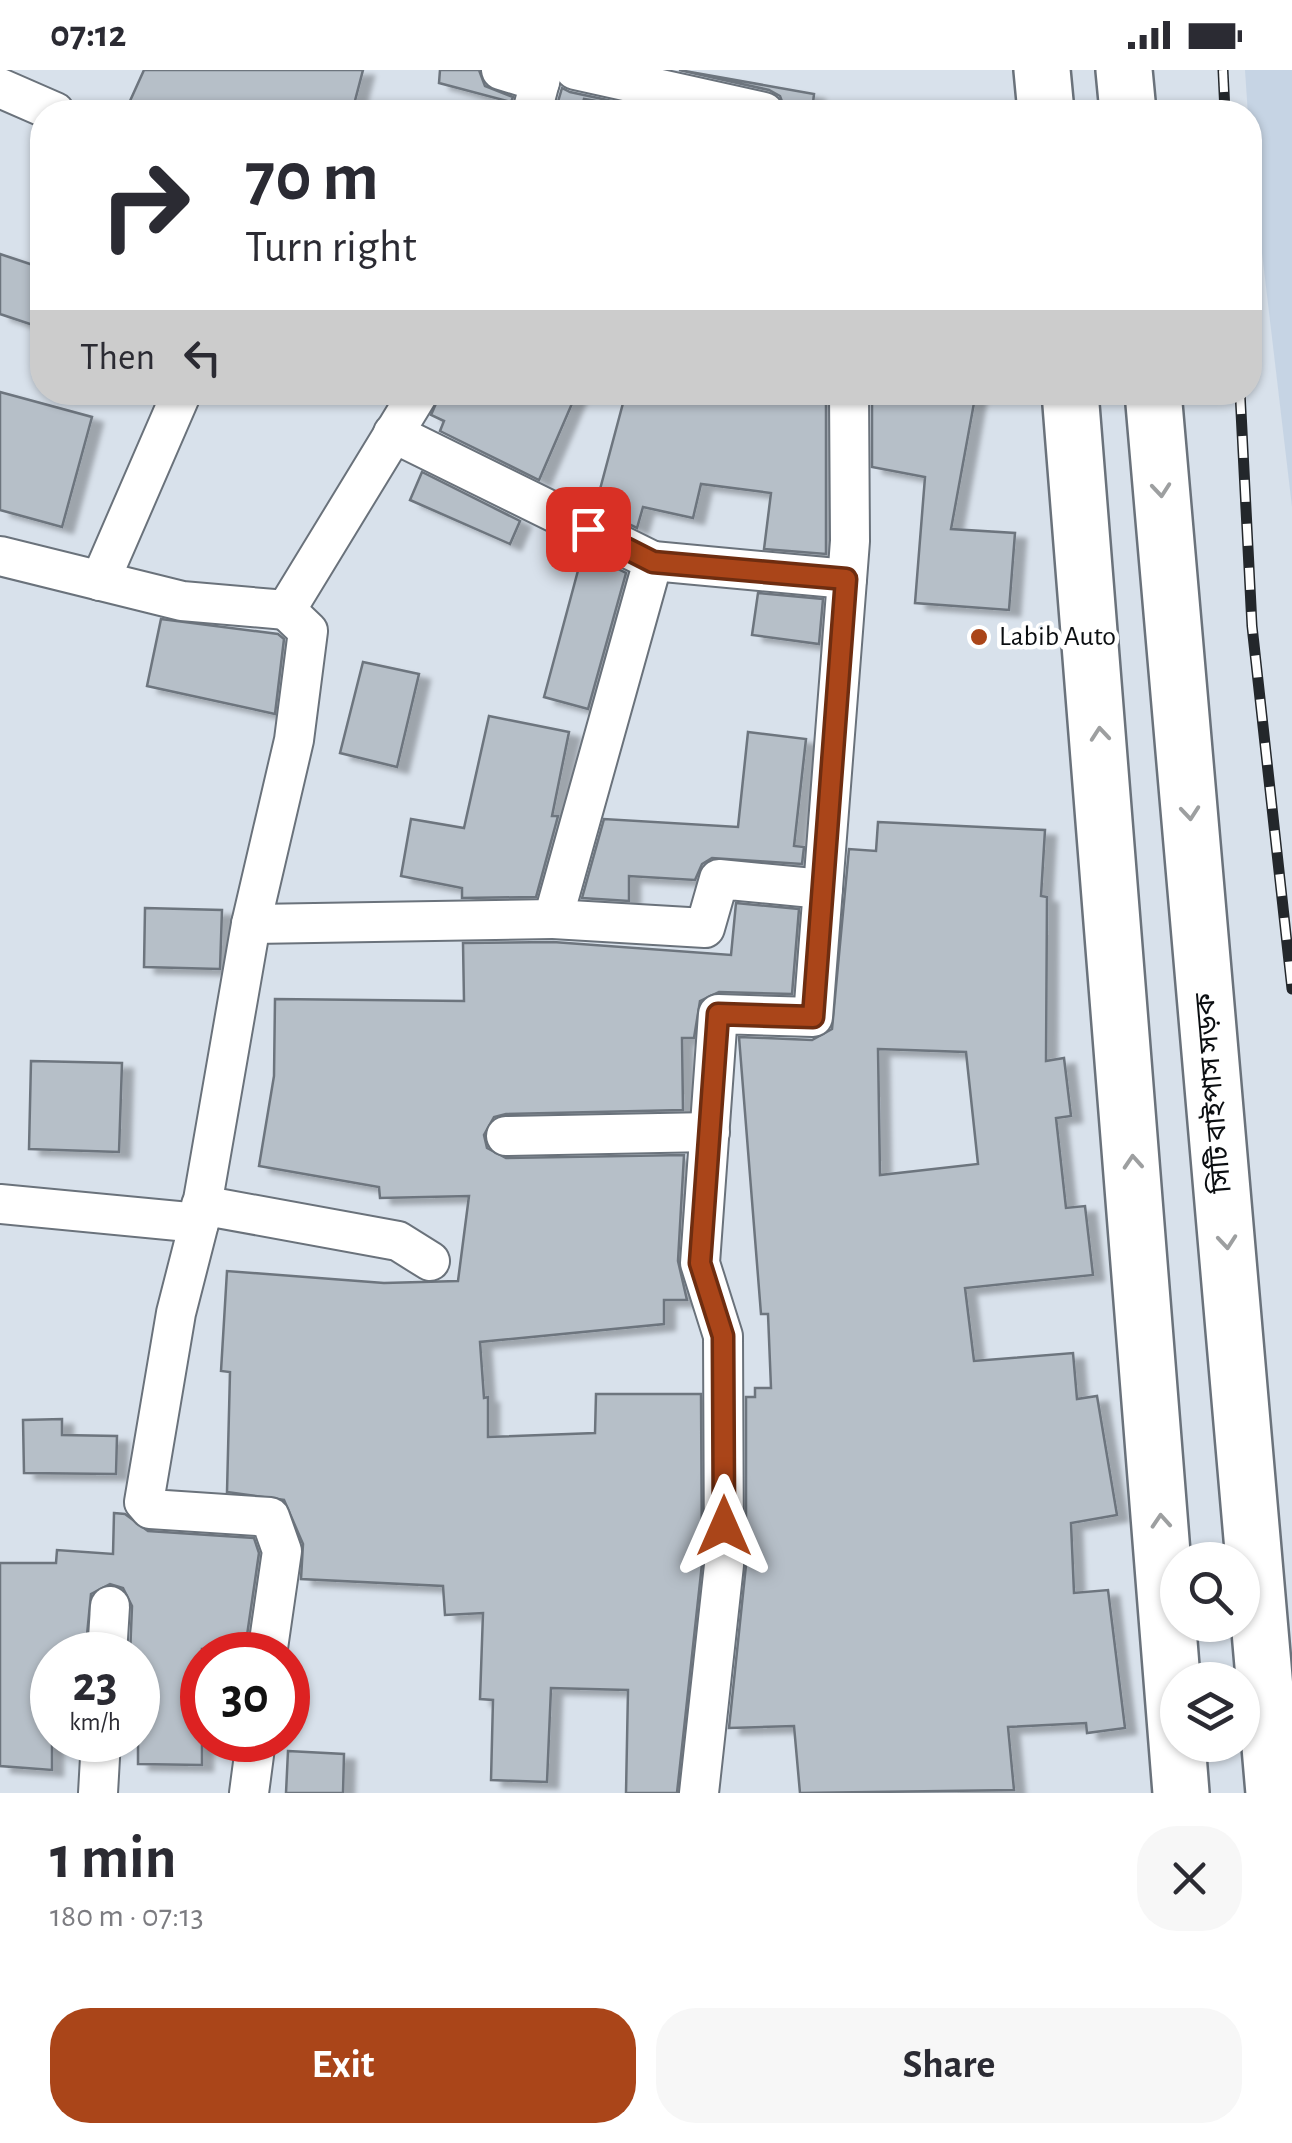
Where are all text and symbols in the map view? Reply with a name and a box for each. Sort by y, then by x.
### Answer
text: 07:12 [50,16,127,54]
icon: right [80,140,210,270]
text: 70 m [245,143,379,213]
text: Turn right [245,225,417,270]
icon: left [175,330,230,385]
text: Then [80,339,155,377]
one-way arrow [1150,482,1172,498]
pin [546,487,631,572]
icon: arrive [561,502,616,557]
place label: Labib Auto [999,623,1116,651]
marker: Labib Auto [968,626,990,648]
one-way arrow [1089,725,1111,741]
one-way arrow [1178,806,1200,822]
street label: সিটি বাইপাস সড়ক [1187,991,1237,1196]
one-way arrow [1123,1154,1145,1170]
one-way arrow [1216,1234,1237,1250]
position arrow [672,1474,776,1578]
one-way arrow [1150,1513,1172,1529]
map controls [1160,1542,1260,1762]
button: search [1160,1542,1260,1642]
speed limit sign: 30 [180,1632,310,1762]
text: 23 [72,1660,118,1710]
button: layers [1160,1662,1260,1762]
text: km/h [69,1710,121,1735]
button: close [1137,1826,1242,1931]
text: 1 min [50,1829,176,1889]
text: 180 m · 07:13 [50,1900,204,1932]
button: Exit [50,2008,636,2123]
button: Share [656,2008,1242,2123]

